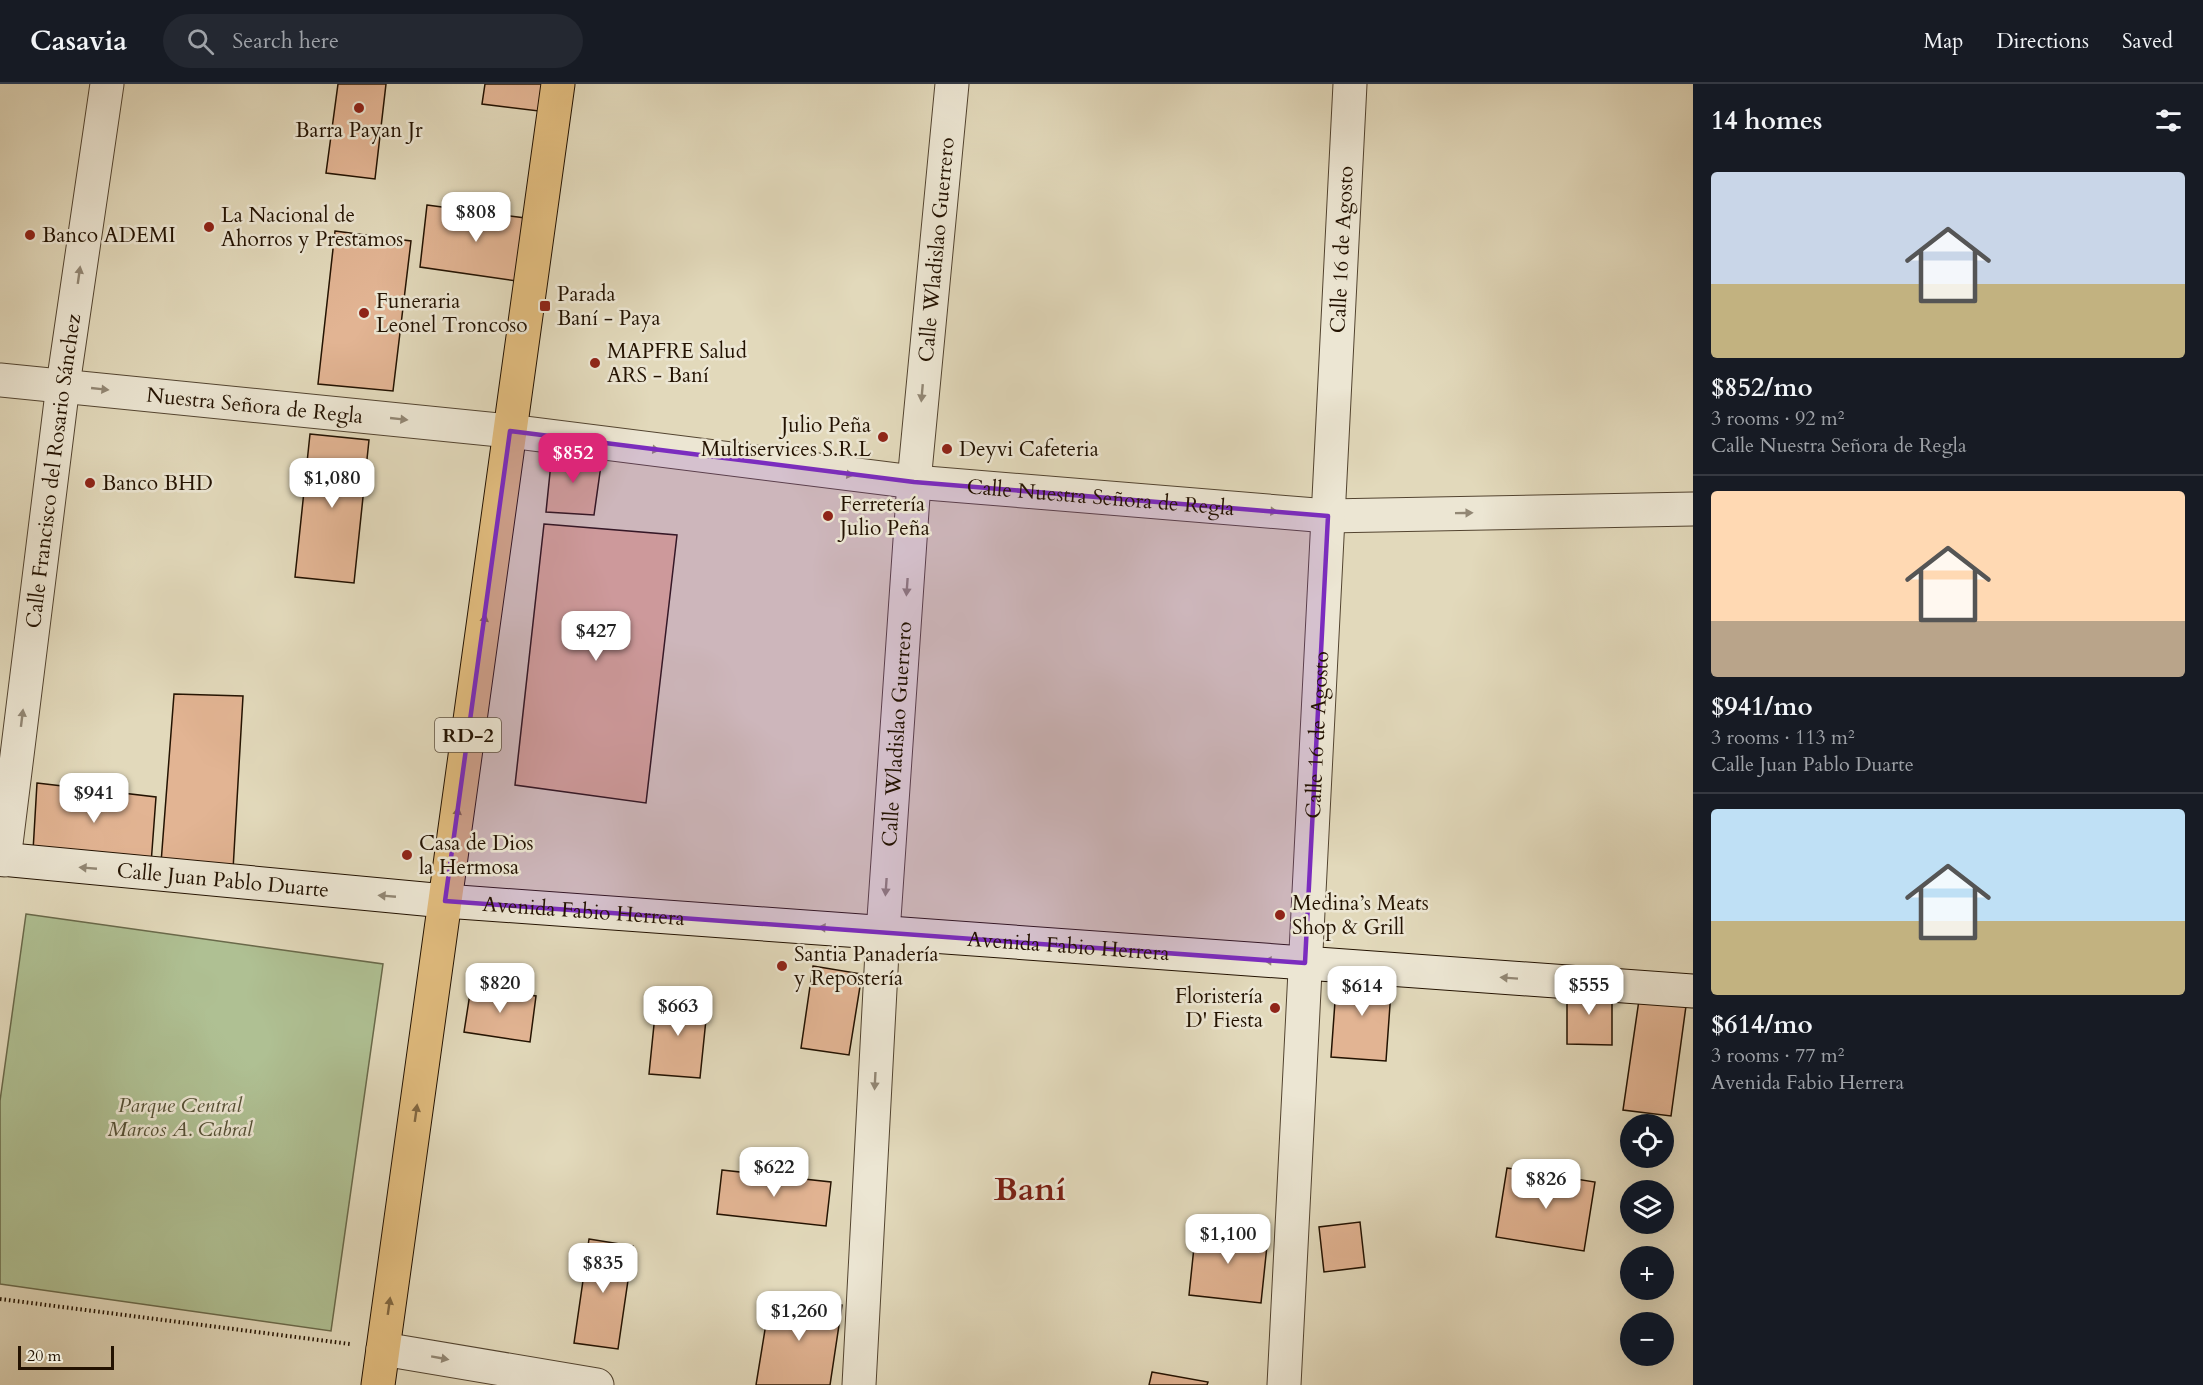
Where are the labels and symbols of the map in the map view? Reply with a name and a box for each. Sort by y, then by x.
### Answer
marker: Barra Payan Jr [352,101,366,115]
place label: Barra Payan Jr [295,116,423,145]
street label: Calle Wladislao Guerrero [911,136,961,364]
street label: Calle 16 de Agosto [1323,165,1360,334]
pin: $808 [440,192,512,243]
place label: La Nacional de Ahorros y Prestamos [221,201,403,254]
marker: La Nacional de Ahorros y Prestamos [202,220,216,234]
place label: Banco ADEMI [42,221,176,250]
marker: Banco ADEMI [23,228,37,242]
one-way arrow [74,265,83,284]
place label: Parada Baní - Paya [557,280,661,333]
place label: Funeraria Leonel Troncoso [376,287,528,340]
marker: Parada Baní - Paya [538,299,552,313]
marker: Funeraria Leonel Troncoso [357,306,371,320]
street label: Calle Francisco del Rosario Sánchez [18,311,88,630]
place label: MAPFRE Salud ARS - Baní [607,337,747,390]
marker: MAPFRE Salud ARS - Baní [588,356,602,370]
street label: Nuestra Señora de Regla [145,380,364,431]
one-way arrow [91,384,110,394]
one-way arrow [917,384,927,403]
place label: Julio Peña Multiservices S.R.L [701,411,871,464]
one-way arrow [389,414,408,424]
marker: Julio Peña Multiservices S.R.L [876,430,890,444]
pin: $852 [537,433,609,484]
place label: Deyvi Cafeteria [959,435,1099,464]
marker: Deyvi Cafeteria [940,442,954,456]
one-way arrow [642,444,661,453]
pin: $1,080 [283,458,381,509]
place label: Banco BHD [102,469,213,498]
one-way arrow [835,469,854,478]
street label: Calle Nuestra Señora de Regla [966,472,1236,523]
marker: Banco BHD [83,476,97,490]
place label: Ferretería Julio Peña [837,490,930,543]
one-way arrow [1260,506,1279,516]
one-way arrow [1454,508,1473,518]
marker: Ferretería Julio Peña [821,509,835,523]
one-way arrow [902,578,911,597]
pin: $427 [560,611,632,662]
one-way arrow [479,613,488,632]
street label: Calle Wladislao Guerrero [874,620,919,848]
street label: Calle 16 de Agosto [1298,650,1336,819]
one-way arrow [17,709,26,728]
road number: RD-2 [435,718,501,752]
pin: $941 [58,773,130,824]
one-way arrow [453,806,462,825]
place label: Casa de Dios la Hermosa [419,829,534,882]
marker: Casa de Dios la Hermosa [400,848,414,862]
street label: Calle Juan Pablo Duarte [116,856,330,904]
one-way arrow [79,863,98,873]
one-way arrow [882,877,891,896]
street label: Avenida Fabio Herrera [481,889,686,933]
place label: Medina’s Meats Shop & Grill [1292,889,1429,942]
one-way arrow [378,891,397,901]
marker: Medina’s Meats Shop & Grill [1273,908,1287,922]
one-way arrow [817,924,836,933]
street label: Avenida Fabio Herrera [966,924,1171,968]
place label: Santia Panadería y Repostería [793,940,939,993]
one-way arrow [1263,956,1282,966]
marker: Santia Panadería y Repostería [775,959,789,973]
pin: $820 [464,963,536,1014]
pin: $555 [1553,965,1625,1016]
pin: $614 [1326,966,1398,1017]
one-way arrow [1499,973,1518,982]
place label: Floristería D' Fiesta [1175,982,1263,1035]
pin: $663 [642,986,714,1037]
marker: Floristería D' Fiesta [1268,1001,1282,1015]
one-way arrow [871,1072,880,1091]
park label: Parque Central Marcos A. Cabral [107,1091,254,1144]
one-way arrow [411,1103,420,1122]
pin: $622 [738,1147,810,1198]
pin: $826 [1510,1159,1582,1210]
district label: Baní [994,1167,1066,1212]
pin: $1,100 [1179,1214,1277,1265]
pin: $835 [567,1243,639,1294]
pin: $1,260 [750,1291,848,1342]
one-way arrow [384,1297,393,1316]
scale bar [18,1343,114,1370]
one-way arrow [431,1354,450,1363]

